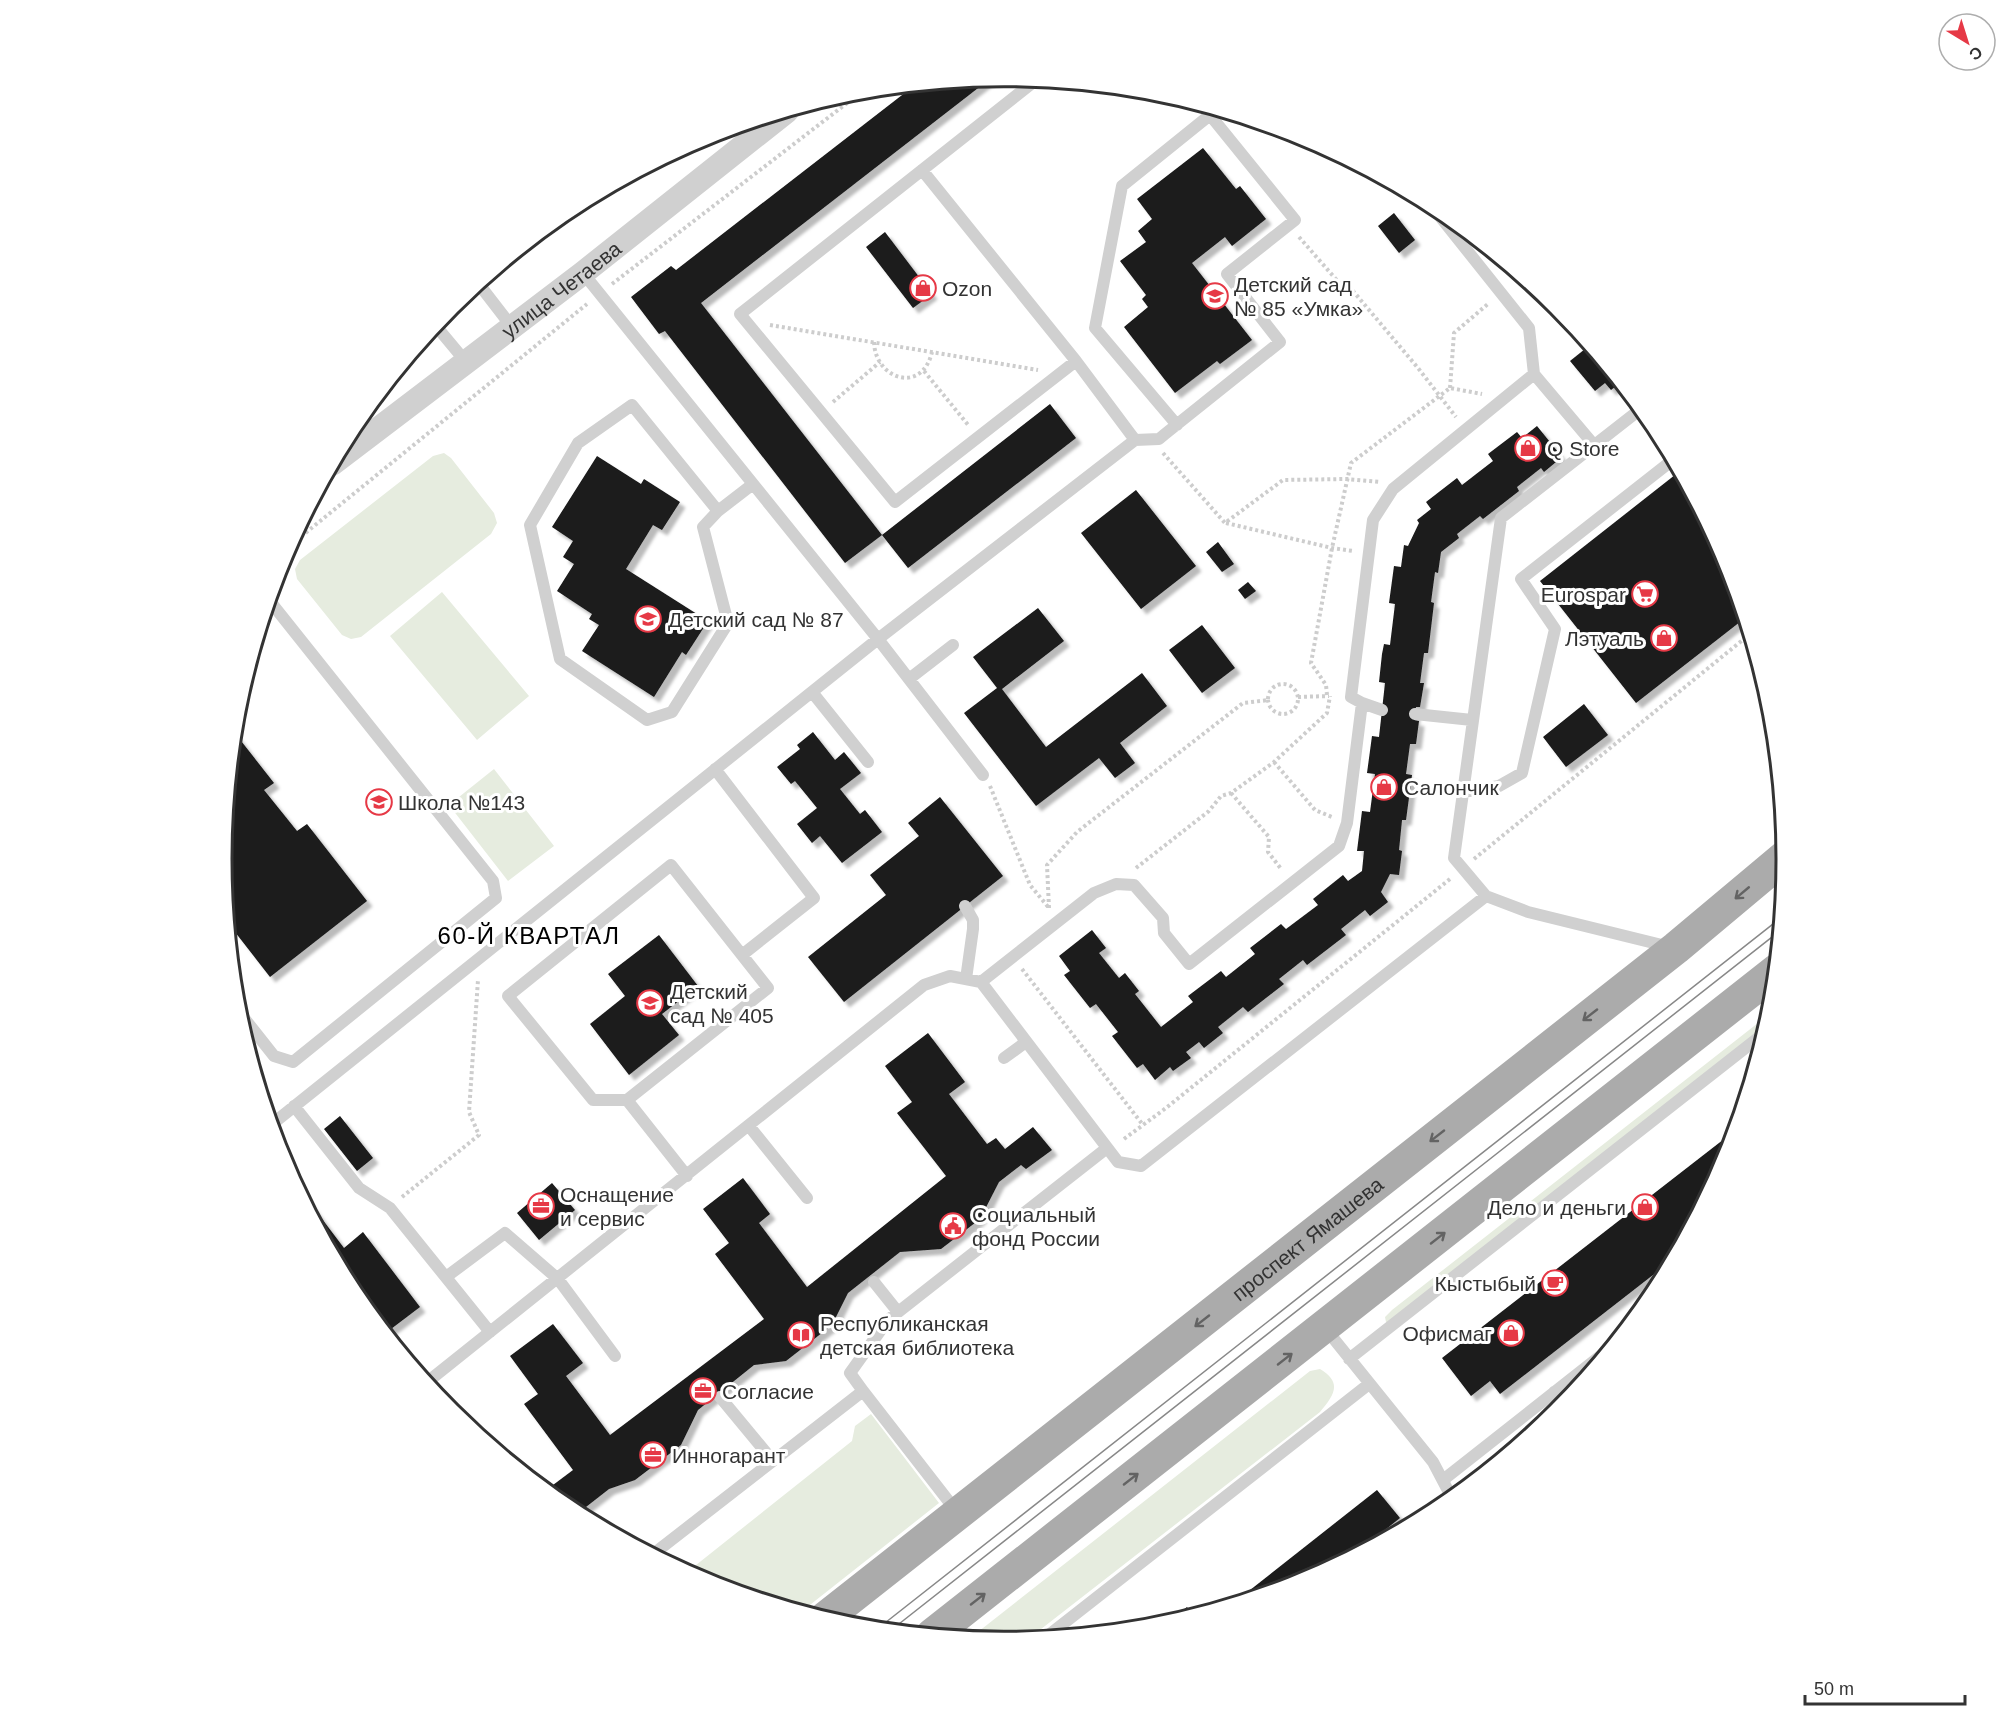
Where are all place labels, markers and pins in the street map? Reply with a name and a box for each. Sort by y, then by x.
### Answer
shop icon: Ozon [908,273,938,303]
place label: Детский сад № 85 «Умка» [1234,273,1363,320]
place label: Ozon [942,277,992,300]
school or university icon: Детский сад № 85 «Умка» [1200,281,1230,311]
shop icon: Q Store [1513,433,1543,463]
place label: Q Store [1547,437,1619,460]
supermarket icon: Eurospar [1630,579,1660,609]
place label: Eurospar [1541,583,1626,606]
school or university icon: Детский сад № 87 [633,604,663,634]
place label: Детский сад № 87 [668,608,844,631]
shop icon: Лэтуаль [1649,623,1679,653]
place label: Лэтуаль [1565,627,1644,650]
shop icon: Салончик [1369,772,1399,802]
place label: Салончик [1404,776,1500,799]
school or university icon: Школа №143 [364,787,394,817]
place label: Школа №143 [398,791,525,814]
place label: Детский сад № 405 [670,980,774,1027]
school or university icon: Детский сад № 405 [635,988,665,1018]
place label: Оснащение и сервис [560,1183,674,1230]
office icon: Оснащение и сервис [526,1191,556,1221]
shop icon: Дело и деньги [1630,1192,1660,1222]
place label: Дело и деньги [1487,1196,1626,1219]
place label: Социальный фонд России [972,1203,1100,1250]
public building icon: Социальный фонд России [938,1211,968,1241]
cafe icon: Кыстыбый [1540,1268,1570,1298]
place label: Кыстыбый [1435,1272,1536,1295]
place label: Республиканская детская библиотека [820,1312,1014,1359]
shop icon: Офисмаг [1496,1318,1526,1348]
library icon: Республиканская детская библиотека [786,1320,816,1350]
place label: Офисмаг [1402,1322,1492,1345]
office icon: Согласие [688,1376,718,1406]
place label: Согласие [722,1380,814,1403]
office icon: Инногарант [638,1440,668,1470]
place label: Инногарант [672,1444,786,1467]

